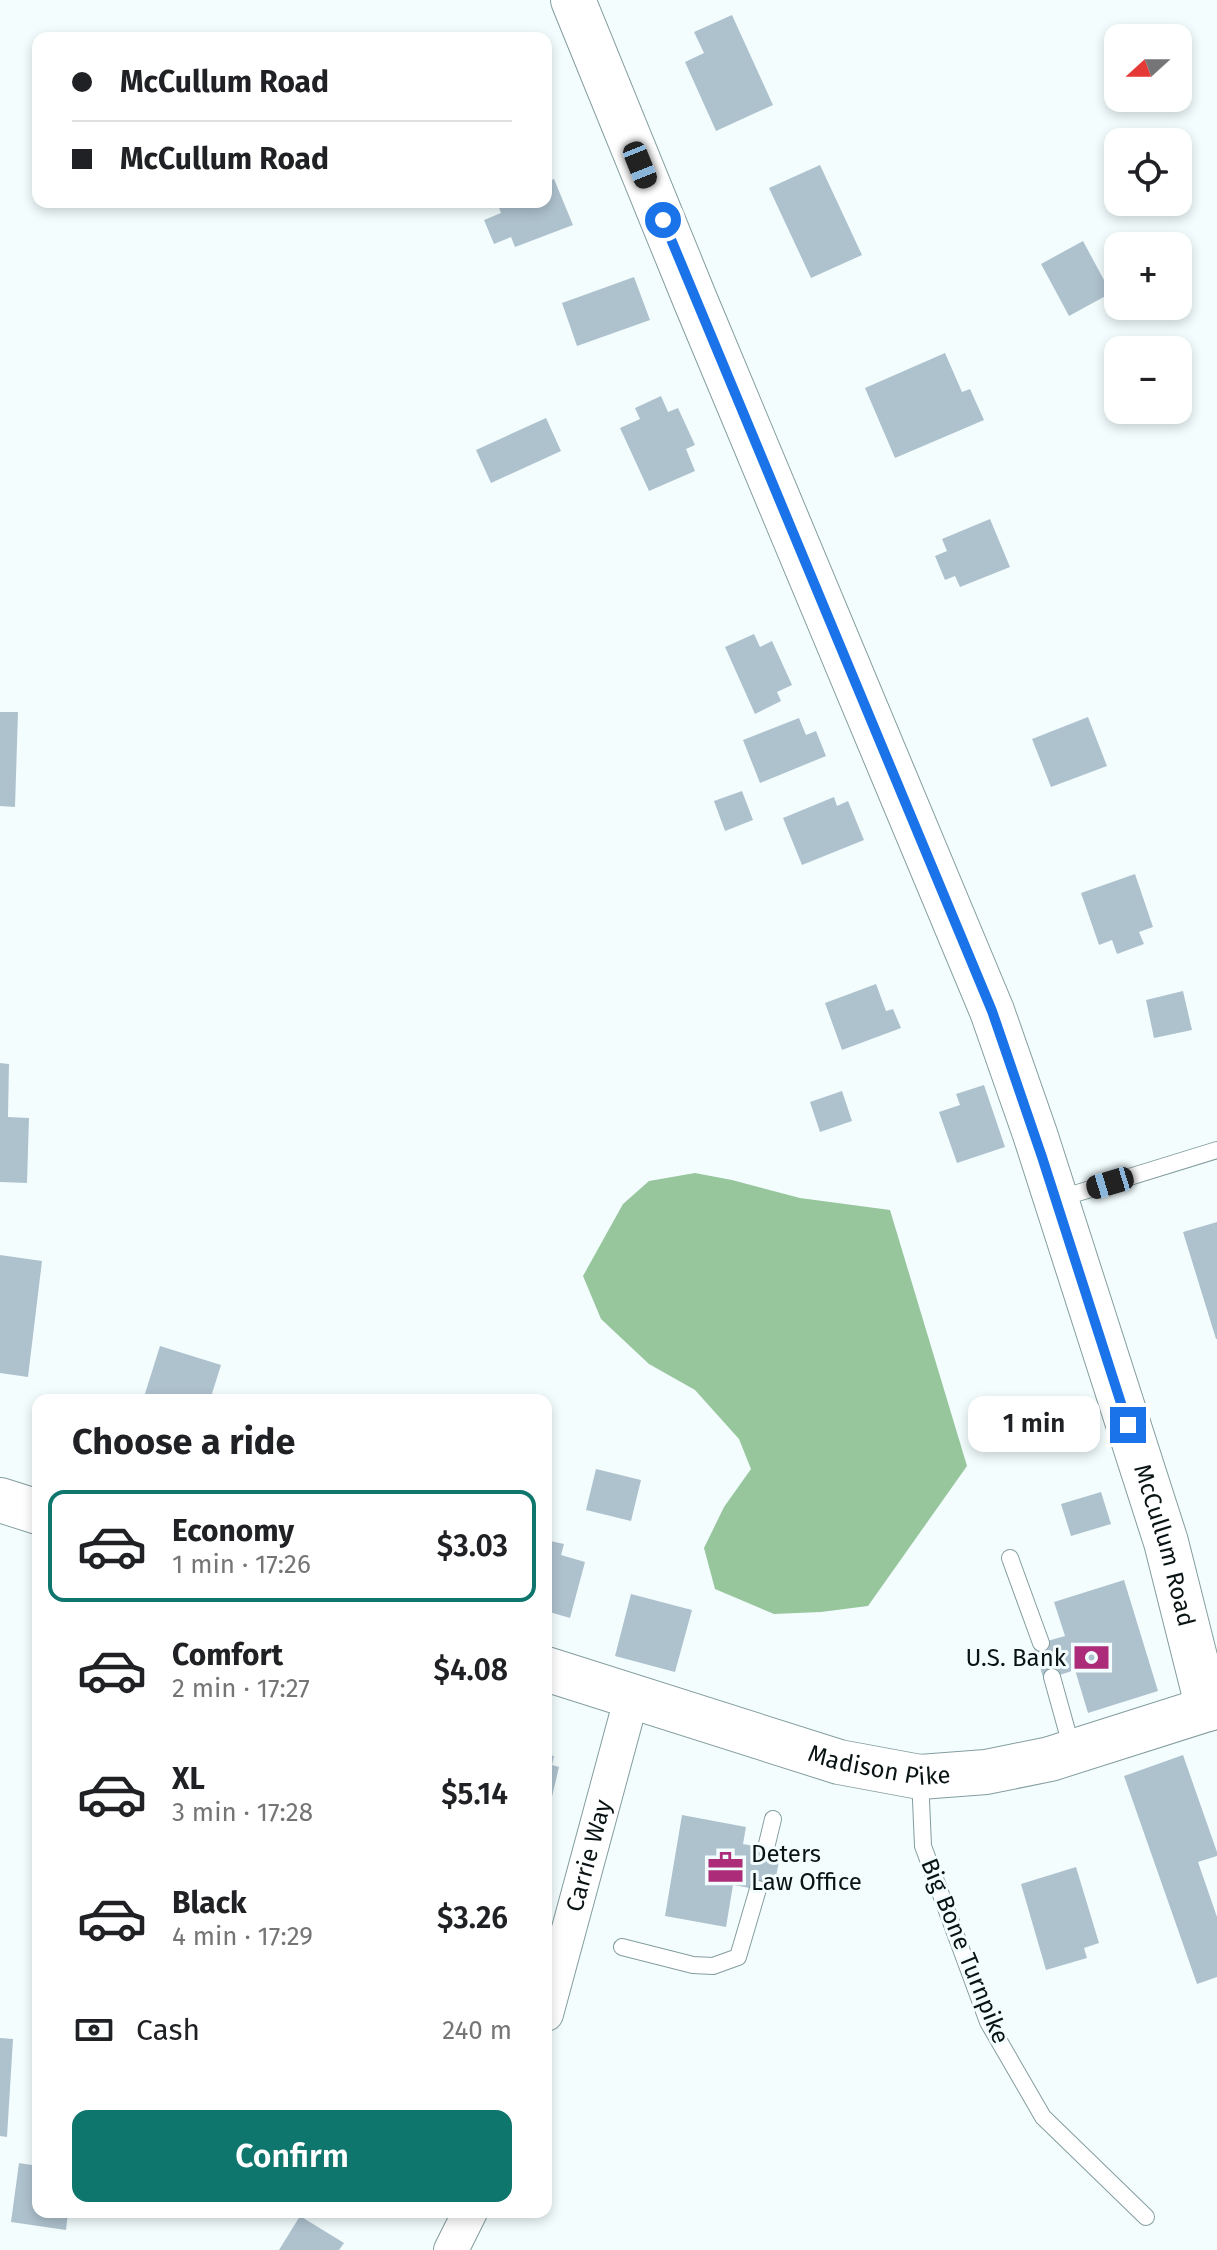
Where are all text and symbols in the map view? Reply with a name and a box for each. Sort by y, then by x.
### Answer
north arrow [1104,24,1192,112]
map controls [1104,24,1192,424]
text: McCullum Road [120,64,329,100]
button: locate [1104,128,1192,216]
car [620,138,660,192]
text: McCullum Road [120,141,329,177]
route start [645,202,681,238]
button: + [1104,232,1192,320]
button: − [1104,336,1192,424]
car [1084,1165,1136,1201]
callout: 1 min [968,1397,1100,1453]
route end [1110,1407,1146,1443]
text: 1 min [1003,1408,1065,1439]
text: Choose a ride [72,1420,295,1464]
street label: McCullum Road [1128,1461,1201,1629]
icon: car [76,1510,148,1582]
text: Economy [172,1513,294,1549]
text: $3.03 [437,1528,508,1564]
text: 1 min · 17:26 [172,1549,311,1580]
icon: car [76,1634,148,1706]
text: Comfort [172,1637,283,1673]
bank icon: U.S. Bank [1073,1639,1111,1677]
place label: U.S. Bank [965,1644,1067,1672]
text: $4.08 [434,1652,508,1688]
text: 2 min · 17:27 [172,1673,310,1704]
street label: Madison Pike [805,1739,951,1791]
icon: car [76,1758,148,1830]
text: XL [172,1761,205,1797]
text: $5.14 [441,1776,508,1812]
text: 3 min · 17:28 [172,1797,313,1828]
street label: Carrie Way [560,1797,617,1915]
place label: Deters Law Office [751,1840,862,1896]
office icon: Deters Law Office [706,1849,744,1887]
street label: Big Bone Turnpike [915,1854,1015,2048]
icon: car [76,1882,148,1954]
text: Black [172,1885,247,1921]
text: $3.26 [437,1900,508,1936]
text: 4 min · 17:29 [172,1921,313,1952]
icon: cash [72,2008,116,2052]
text: Cash [136,2012,200,2048]
text: 240 m [442,2015,512,2046]
button: Confirm [72,2110,512,2202]

